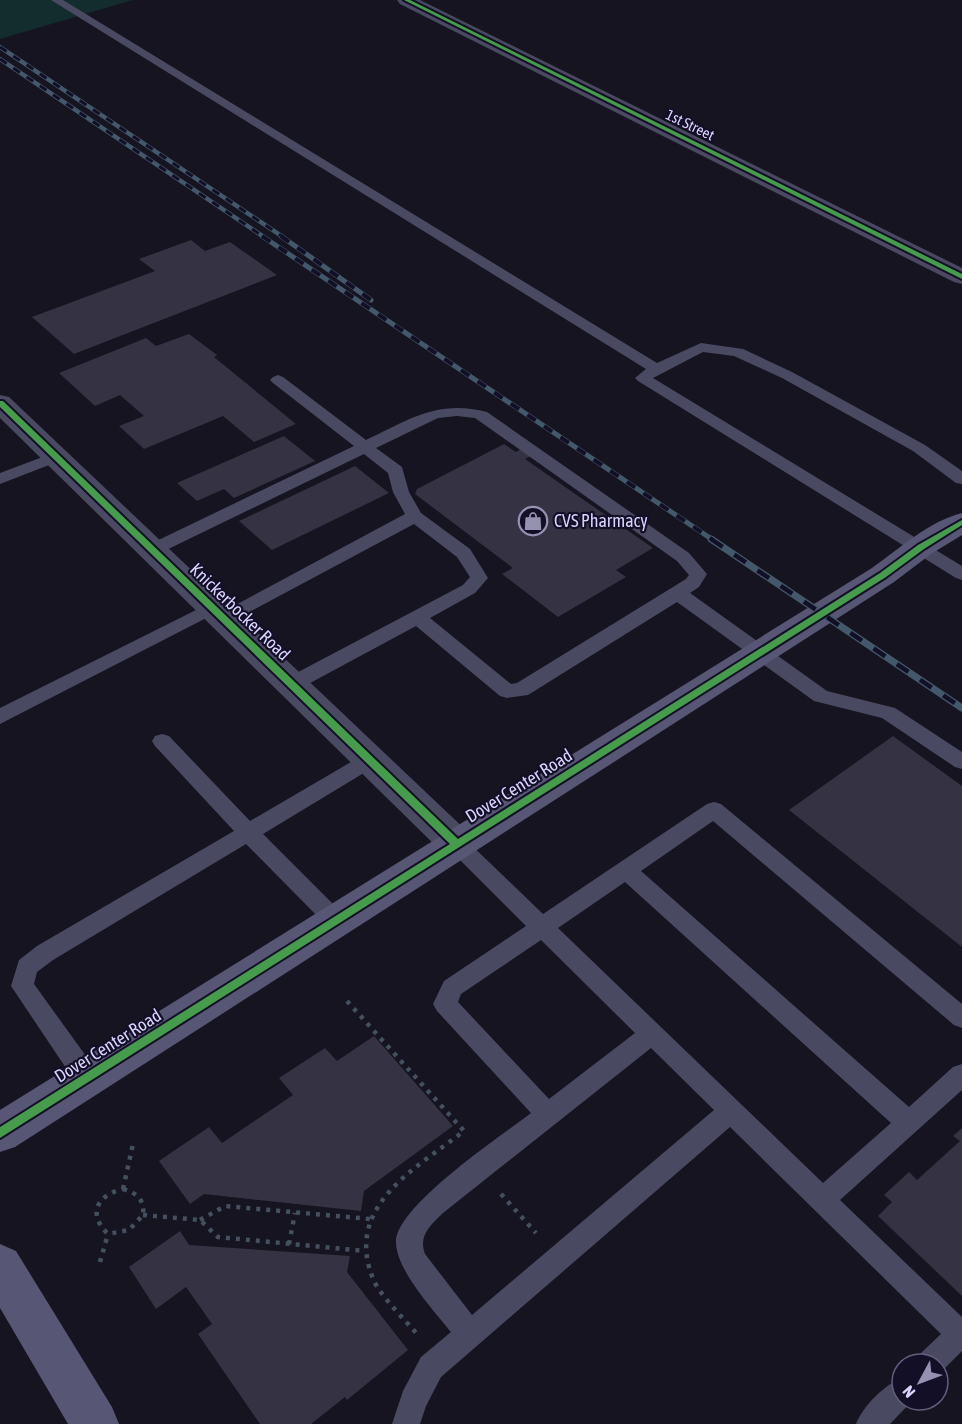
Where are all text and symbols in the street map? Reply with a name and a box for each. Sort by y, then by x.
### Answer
street label: 1st Street [663,106,717,144]
shop icon: CVS Pharmacy [517,505,549,537]
place label: CVS Pharmacy [554,510,648,531]
street label: Knickerbocker Road [186,559,295,665]
street label: Dover Center Road [461,744,576,827]
street label: Dover Center Road [50,1004,165,1087]
north arrow [890,1352,950,1412]
text: N [899,1382,919,1401]

